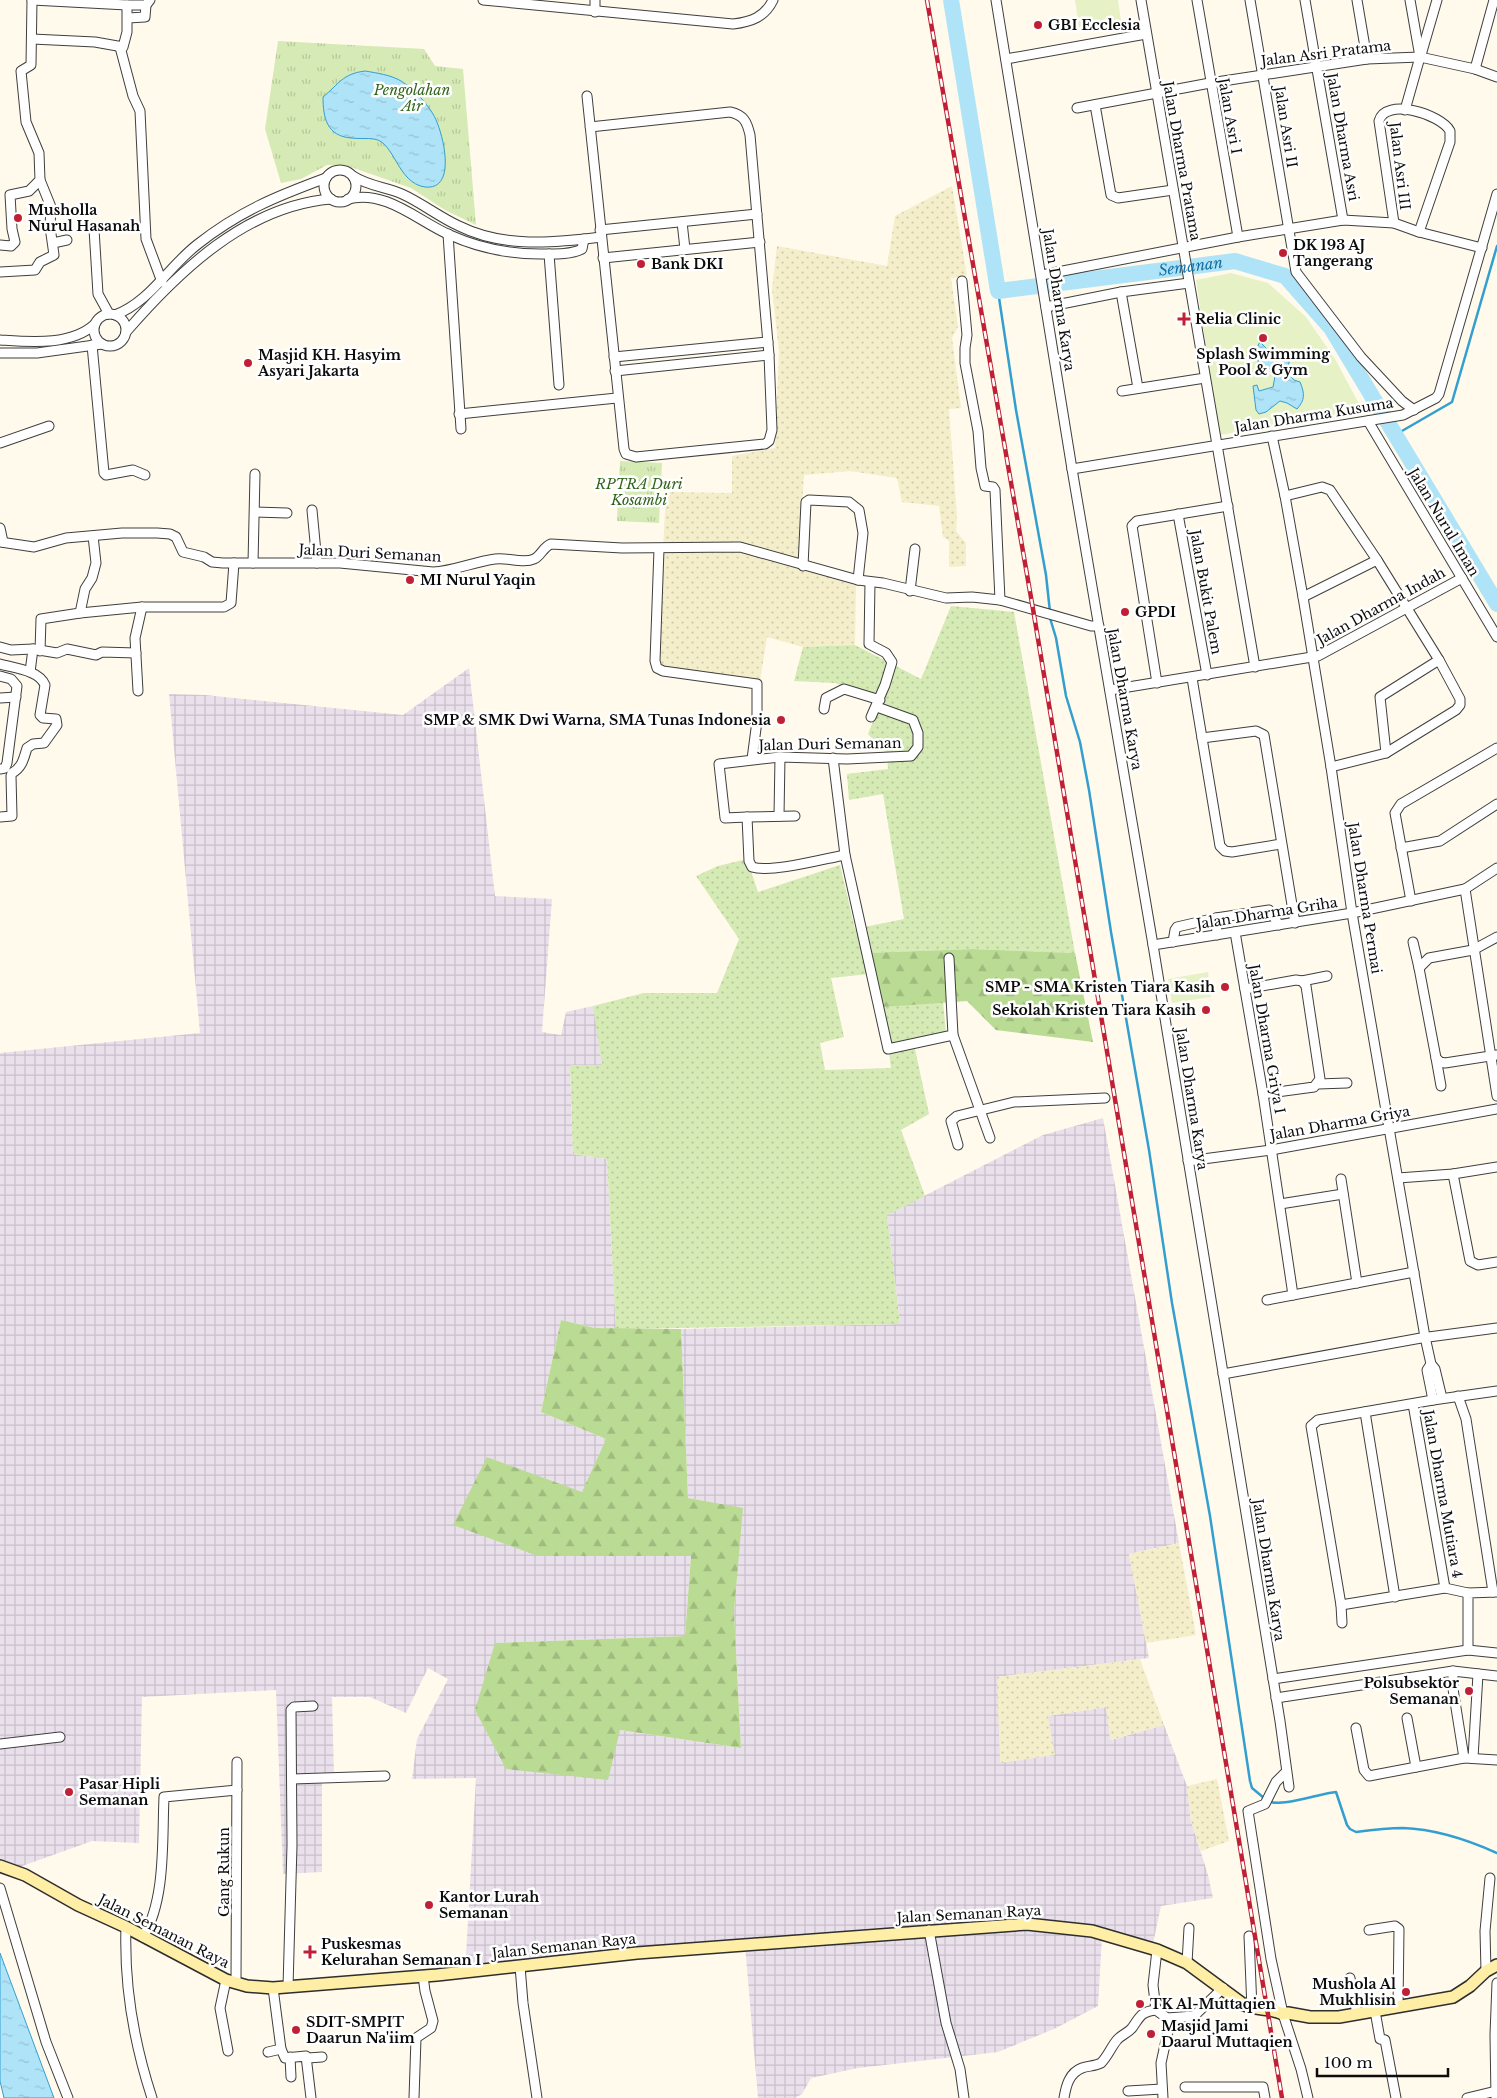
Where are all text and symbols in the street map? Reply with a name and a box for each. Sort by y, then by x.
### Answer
place label: GBI Ecclesia [1048,16,1140,34]
marker: GBI Ecclesia [1032,19,1044,31]
street label: Jalan Asri Pratama [1258,36,1392,70]
street label: Jalan Dharma Asri [1323,70,1363,203]
street label: Jalan Asri I [1214,75,1246,155]
street label: Jalan Dharma Pratama [1159,78,1205,242]
park label: Pengolahan Air [373,81,450,115]
street label: Jalan Asri II [1270,83,1301,169]
street label: Jalan Asri III [1385,119,1414,211]
place label: Musholla Nurul Hasanah [28,201,140,235]
marker: Musholla Nurul Hasanah [12,212,24,224]
street label: Jalan Dharma Karya [1039,226,1079,373]
place label: DK 193 AJ Tangerang [1293,236,1373,270]
marker: DK 193 AJ Tangerang [1277,247,1289,259]
water label: Semanan [1157,253,1224,280]
place label: Bank DKI [651,255,723,273]
marker: Bank DKI [635,258,647,270]
place label: Relia Clinic [1195,310,1281,328]
marker: Relia Clinic [1177,312,1191,326]
marker: Splash Swimming Pool & Gym [1257,332,1269,344]
place label: Splash Swimming Pool & Gym [1196,345,1330,379]
place label: Masjid KH. Hasyim Asyari Jakarta [257,346,402,380]
marker: Masjid KH. Hasyim Asyari Jakarta [242,357,254,369]
street label: Jalan Dharma Kusuma [1231,394,1395,437]
street label: Jalan Nurul Iman [1404,463,1484,580]
park label: RPTRA Duri Kosambi [594,475,683,509]
street label: Jalan Bukit Palem [1186,526,1226,656]
street label: Jalan Duri Semanan [296,540,442,566]
street label: Jalan Dharma Indah [1312,563,1449,650]
place label: MI Nurul Yaqin [420,571,536,589]
marker: MI Nurul Yaqin [404,574,416,586]
place label: GPDI [1135,603,1176,621]
marker: GPDI [1119,606,1131,618]
street label: Jalan Dharma Karya [1103,625,1146,772]
place label: SMP & SMK Dwi Warna, SMA Tunas Indonesia [424,711,771,729]
marker: SMP & SMK Dwi Warna, SMA Tunas Indonesia [775,714,787,726]
street label: Jalan Duri Semanan [756,734,902,754]
street label: Jalan Dharma Permai [1344,819,1386,975]
street label: Jalan Dharma Griha [1193,893,1339,933]
street label: Jalan Dharma Griya I [1245,961,1289,1115]
place label: SMP - SMA Kristen Tiara Kasih [985,978,1215,996]
marker: SMP - SMA Kristen Tiara Kasih [1219,981,1231,993]
place label: Sekolah Kristen Tiara Kasih [992,1001,1196,1019]
marker: Sekolah Kristen Tiara Kasih [1200,1004,1212,1016]
street label: Jalan Dharma Karya [1172,1025,1212,1172]
street label: Jalan Dharma Griya [1267,1102,1412,1145]
street label: Jalan Dharma Mutiara 4 [1419,1407,1467,1579]
street label: Jalan Dharma Karya [1249,1496,1289,1643]
place label: Polsubsektor Semanan [1364,1674,1459,1708]
marker: Polsubsektor Semanan [1463,1685,1475,1697]
place label: Pasar Hipli Semanan [79,1775,160,1809]
marker: Pasar Hipli Semanan [63,1786,75,1798]
street label: Gang Rukun [215,1827,233,1917]
place label: Kantor Lurah Semanan [439,1888,539,1922]
street label: Jalan Semanan Raya [94,1889,233,1972]
marker: Kantor Lurah Semanan [423,1899,435,1911]
street label: Jalan Semanan Raya [894,1901,1042,1927]
street label: Jalan Semanan Raya [489,1929,637,1963]
place label: Puskesmas Kelurahan Semanan I [321,1935,481,1969]
marker: Puskesmas Kelurahan Semanan I [303,1945,317,1959]
place label: Mushola Al Mukhlisin [1312,1975,1396,2009]
marker: Mushola Al Mukhlisin [1400,1986,1412,1998]
place label: TK Al-Muttaqien [1150,1995,1276,2013]
marker: TK Al-Muttaqien [1134,1998,1146,2010]
place label: SDIT-SMPIT Daarun Na'iim [306,2013,415,2047]
place label: Masjid Jami Daarul Muttaqien [1161,2017,1293,2051]
marker: SDIT-SMPIT Daarun Na'iim [290,2024,302,2036]
marker: Masjid Jami Daarul Muttaqien [1145,2028,1157,2040]
scale bar [1317,2046,1448,2078]
text: 100 m [1324,2053,1373,2072]

